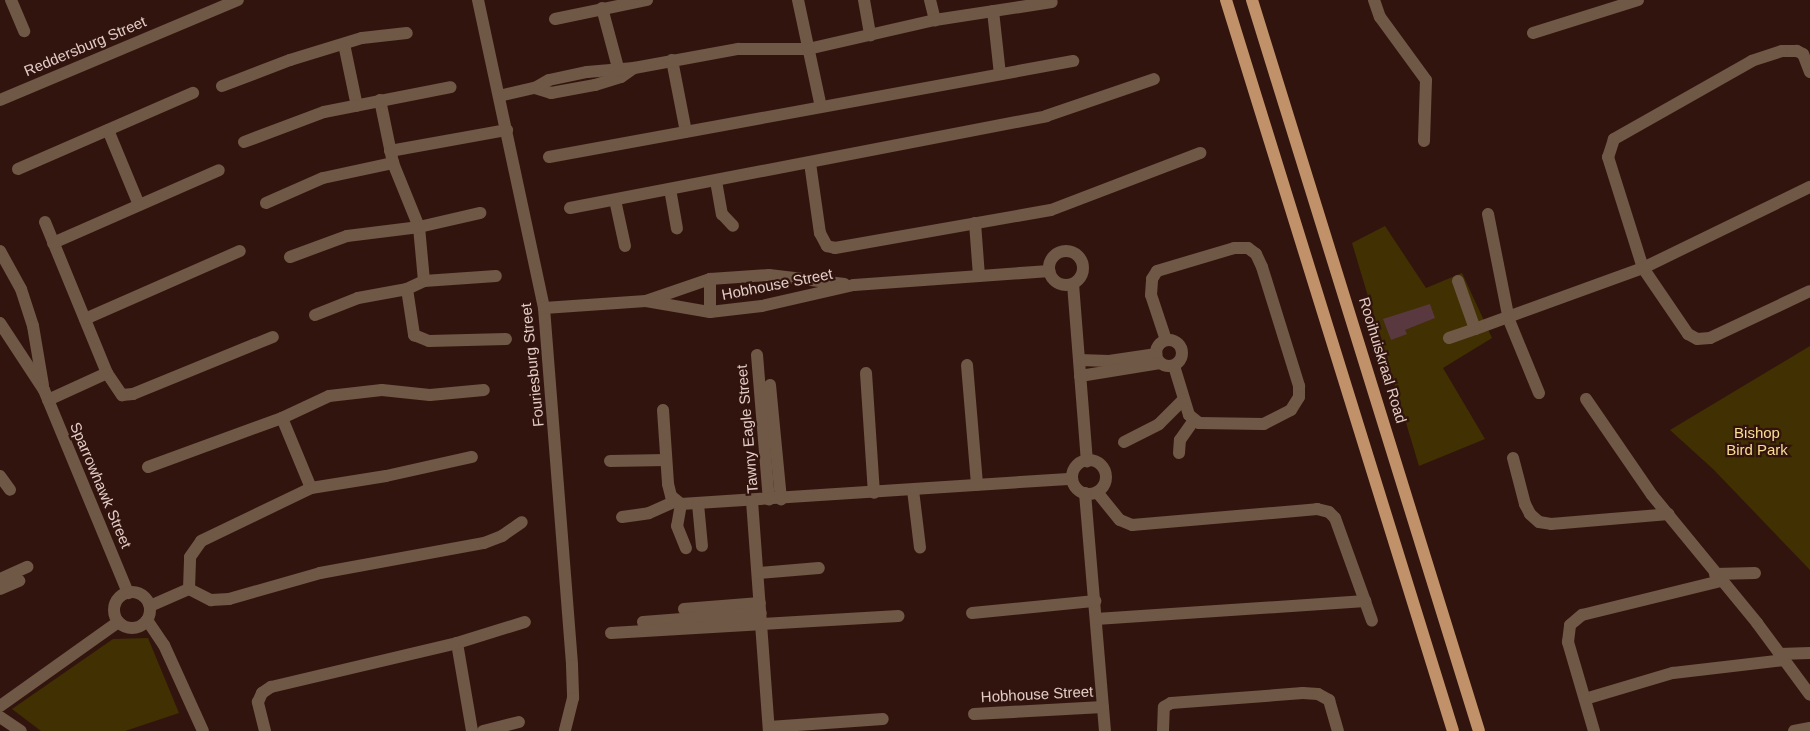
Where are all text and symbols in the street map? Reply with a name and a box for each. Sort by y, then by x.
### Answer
street label: Reddersburg Street [21,12,149,80]
street label: Hobhouse Street [720,264,834,304]
street label: Rooihuiskraal Road [1355,295,1411,425]
street label: Fouriesburg Street [517,302,547,428]
street label: Tawny Eagle Street [732,364,762,494]
street label: Sparrowhawk Street [66,419,136,551]
park label: Bishop Bird Park [1726,423,1788,458]
street label: Hobhouse Street [980,682,1094,706]

